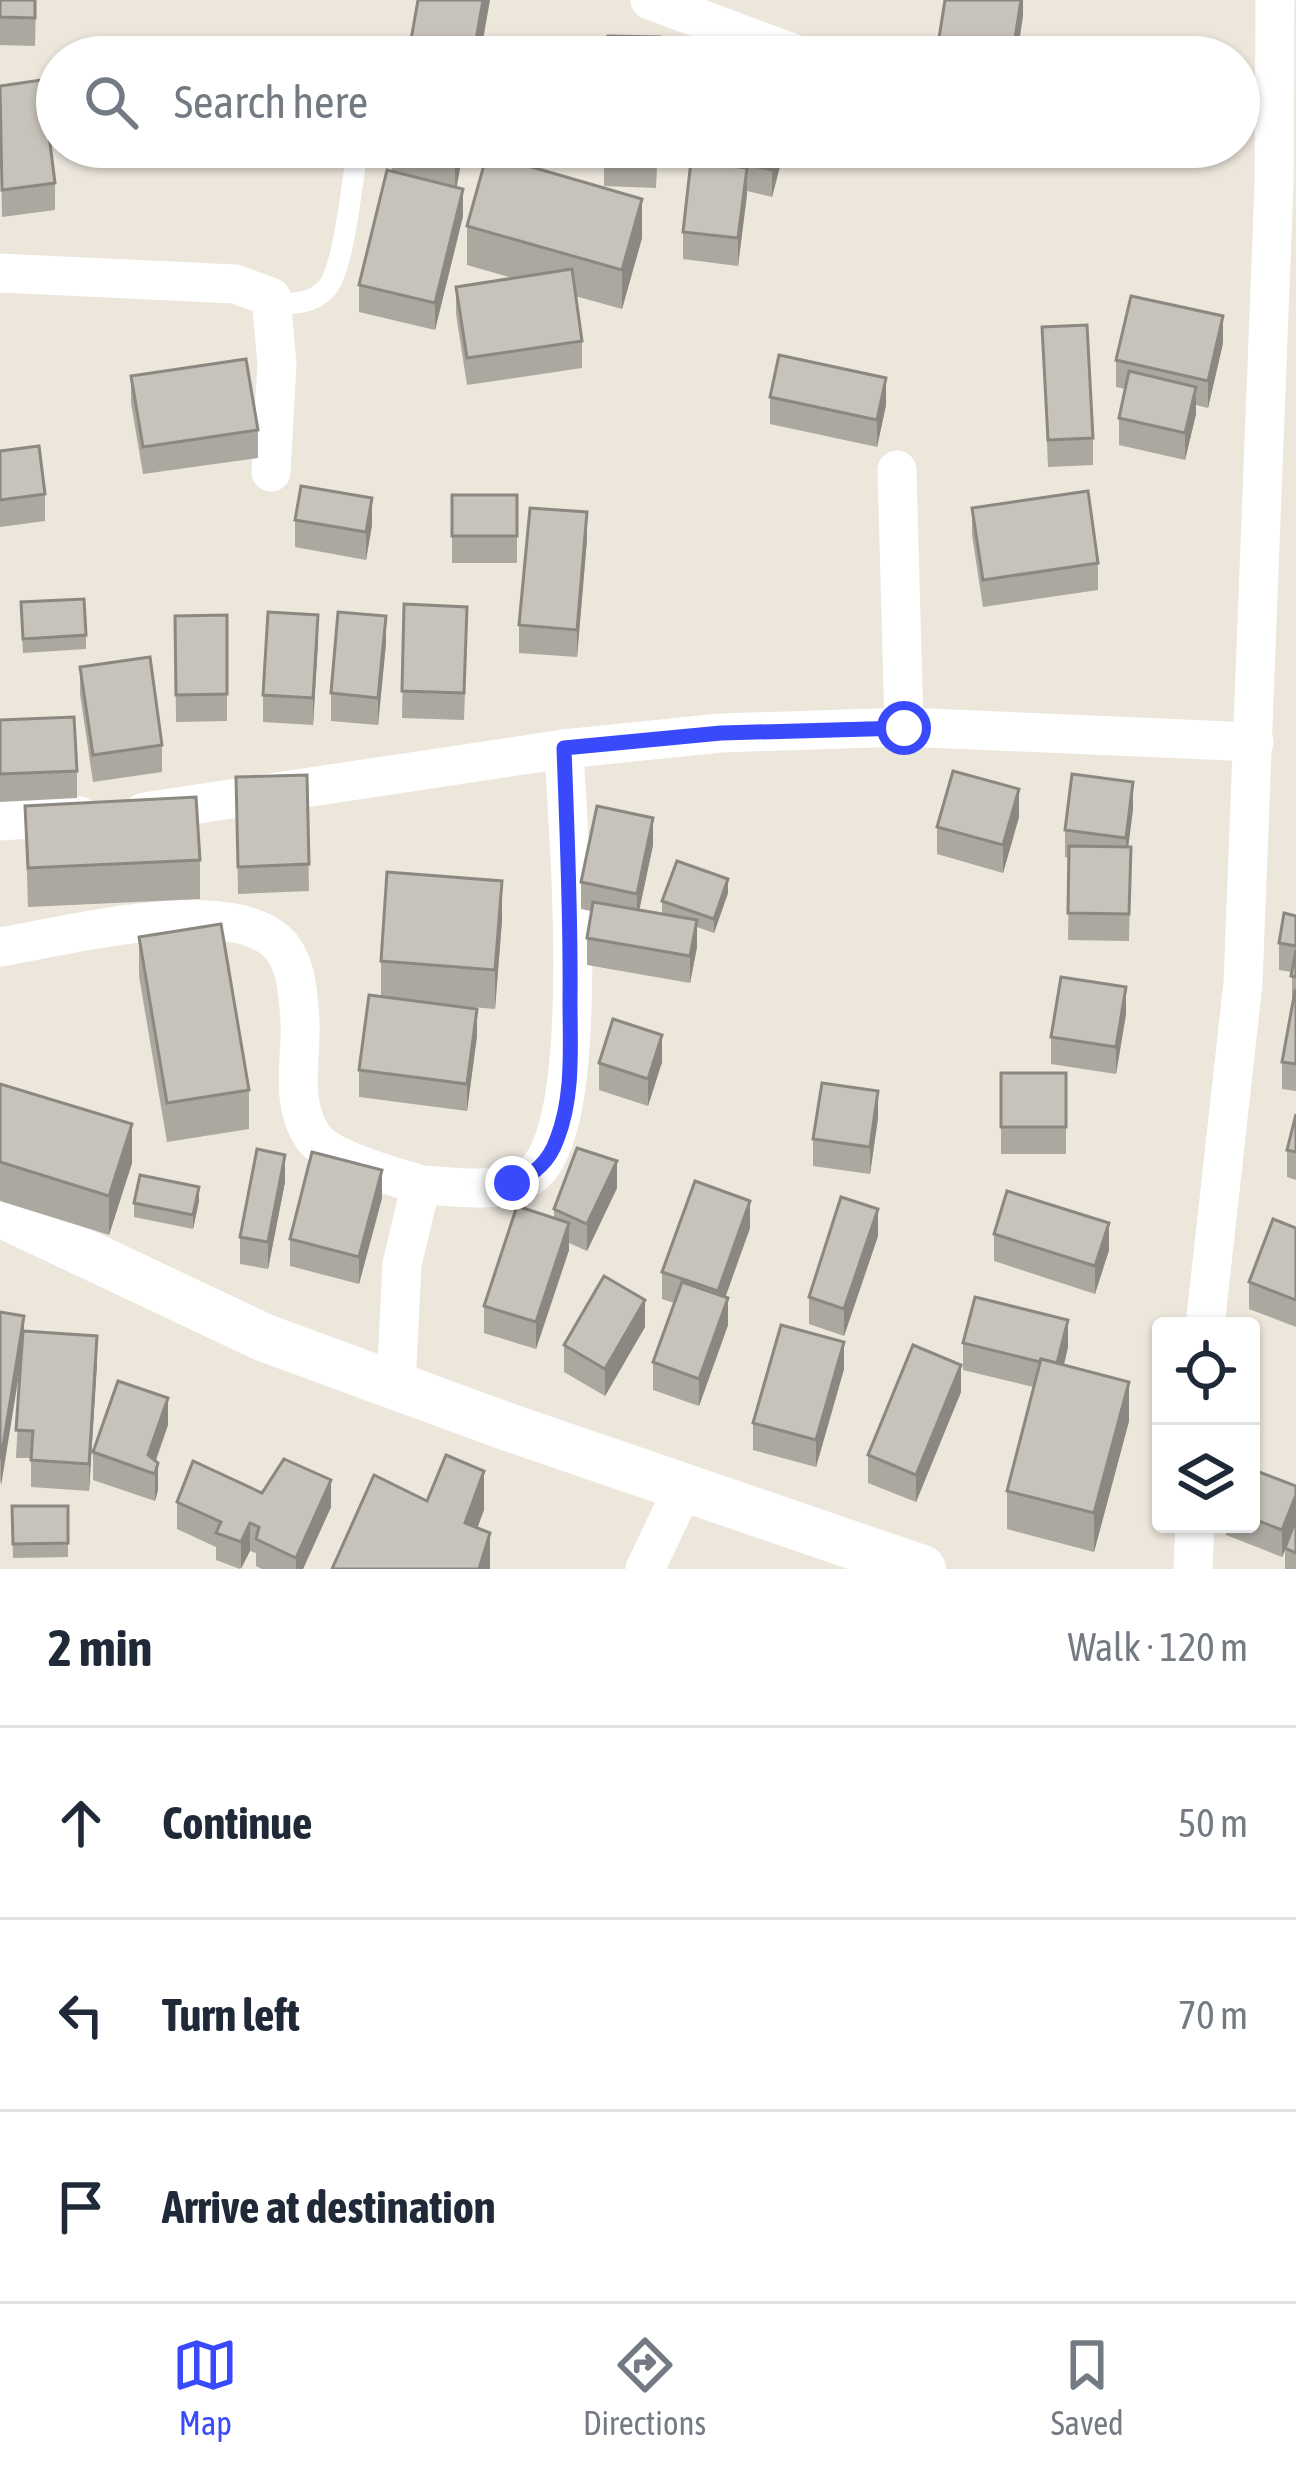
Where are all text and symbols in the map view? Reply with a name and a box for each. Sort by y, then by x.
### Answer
search box [36,36,1260,168]
icon: search [78,69,144,135]
text: Search here [174,76,368,128]
route start [877,701,931,755]
route end [485,1156,539,1210]
map controls [1152,1317,1260,1533]
button: locate [1152,1317,1260,1425]
button: layers [1152,1425,1260,1533]
text: 2 min [48,1618,152,1677]
text: Walk · 120 m [1068,1625,1248,1669]
icon: ahead [48,1790,114,1856]
text: Continue [162,1797,313,1849]
text: 50 m [1178,1801,1248,1845]
icon: left [48,1982,114,2048]
text: Turn left [162,1989,300,2041]
text: 70 m [1178,1993,1248,2037]
icon: arrive [48,2174,114,2240]
text: Arrive at destination [162,2181,496,2233]
tab: Map [172,2332,238,2442]
tab: Directions [583,2332,706,2442]
tab: Saved [1051,2332,1124,2442]

